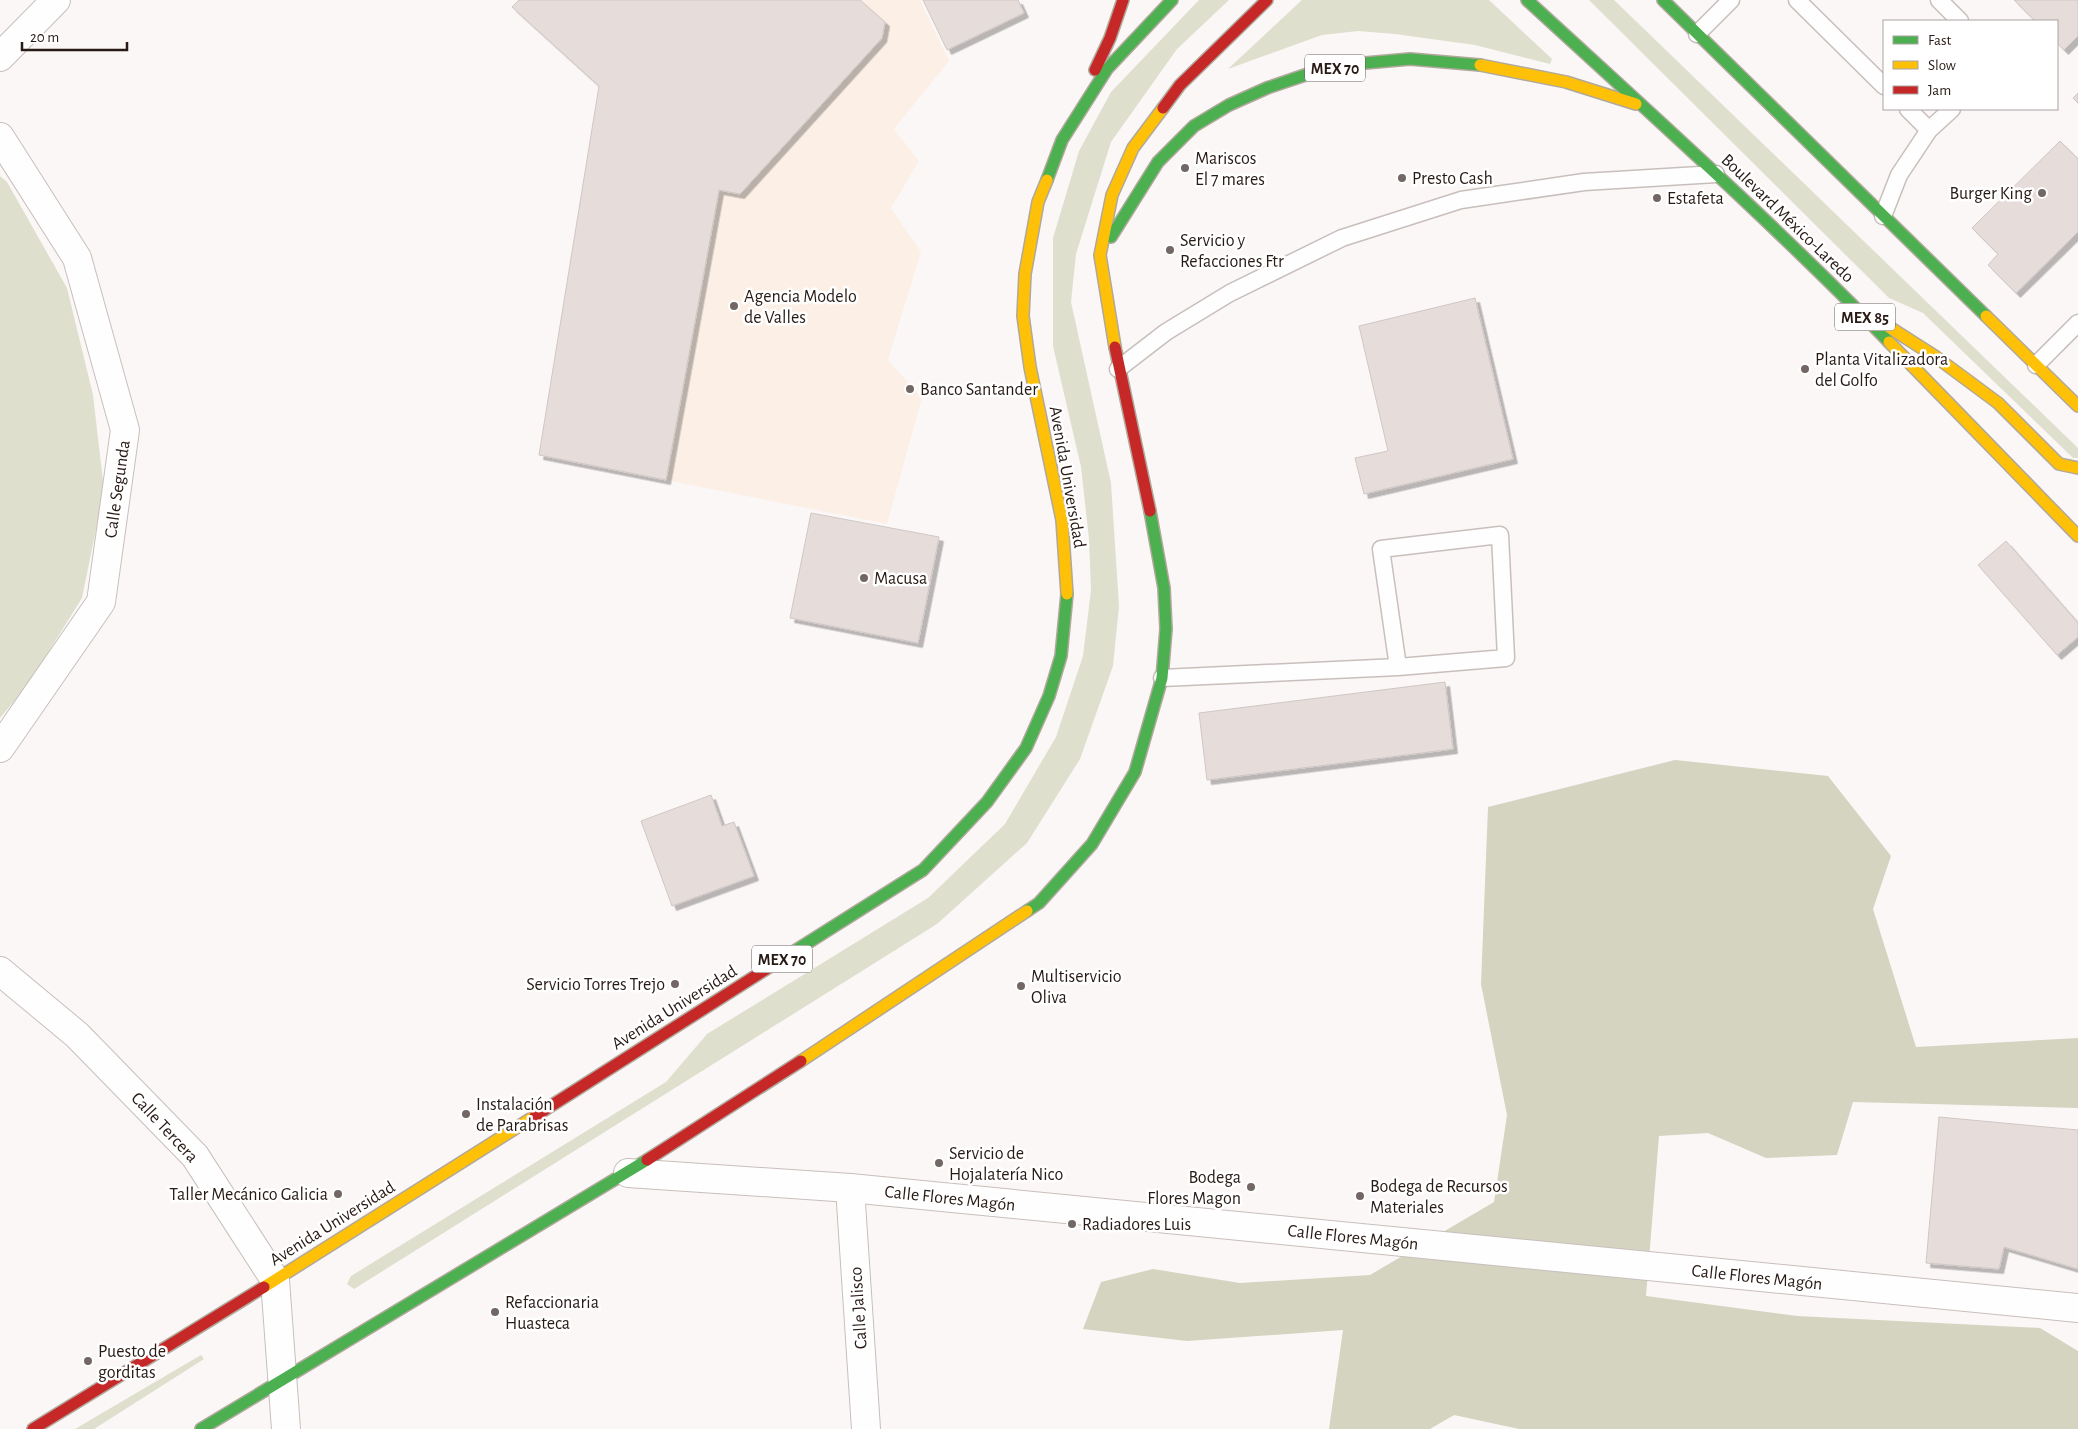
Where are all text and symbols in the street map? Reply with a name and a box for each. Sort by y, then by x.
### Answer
scale bar [22,20,128,52]
legend [1883,20,2058,110]
text: 20 m [30,30,59,45]
text: Fast [1928,33,1952,48]
road number: MEX 70 [1305,54,1365,82]
text: Slow [1928,58,1956,73]
text: Jam [1928,83,1951,98]
place label: Mariscos El 7 mares [1195,150,1265,189]
street label: Boulevard México-Laredo [1717,151,1857,287]
marker: Mariscos El 7 mares [1179,162,1191,174]
place label: Presto Cash [1412,170,1493,188]
marker: Presto Cash [1396,172,1408,184]
place label: Burger King [1949,185,2032,203]
marker: Burger King [2036,187,2048,199]
place label: Estafeta [1667,190,1724,208]
marker: Estafeta [1651,192,1663,204]
place label: Servicio y Refacciones Ftr [1180,232,1284,271]
marker: Servicio y Refacciones Ftr [1164,244,1176,256]
place label: Agencia Modelo de Valles [744,288,857,327]
marker: Agencia Modelo de Valles [728,300,740,312]
road number: MEX 85 [1835,304,1895,330]
place label: Planta Vitalizadora del Golfo [1815,351,1948,390]
marker: Planta Vitalizadora del Golfo [1799,363,1811,375]
place label: Banco Santander [920,381,1038,399]
marker: Banco Santander [904,383,916,395]
street label: Avenida Universidad [1046,405,1088,550]
street label: Calle Segunda [102,439,134,539]
place label: Macusa [874,570,927,588]
marker: Macusa [858,572,870,584]
road number: MEX 70 [752,946,812,972]
street label: Avenida Universidad [609,962,740,1054]
place label: Multiservicio Oliva [1031,968,1122,1007]
place label: Servicio Torres Trejo [526,976,665,994]
marker: Servicio Torres Trejo [669,978,681,990]
marker: Multiservicio Oliva [1015,980,1027,992]
street label: Calle Tercera [127,1089,201,1166]
place label: Instalación de Parabrisas [476,1096,568,1135]
marker: Instalación de Parabrisas [460,1108,472,1120]
place label: Servicio de Hojalatería Nico [949,1145,1063,1184]
marker: Servicio de Hojalatería Nico [933,1157,945,1169]
place label: Bodega Flores Magon [1147,1169,1241,1208]
street label: Avenida Universidad [267,1178,398,1270]
place label: Bodega de Recursos Materiales [1370,1178,1508,1217]
marker: Bodega Flores Magon [1245,1181,1257,1193]
street label: Calle Flores Magón [884,1183,1016,1215]
place label: Taller Mecánico Galicia [169,1186,328,1204]
marker: Taller Mecánico Galicia [332,1188,344,1200]
marker: Bodega de Recursos Materiales [1354,1190,1366,1202]
place label: Radiadores Luis [1082,1216,1191,1234]
marker: Radiadores Luis [1066,1218,1078,1230]
street label: Calle Flores Magón [1287,1222,1419,1254]
street label: Calle Flores Magón [1691,1262,1823,1294]
street label: Calle Jalisco [847,1266,871,1350]
place label: Refaccionaria Huasteca [505,1294,599,1333]
marker: Refaccionaria Huasteca [489,1306,501,1318]
place label: Puesto de gorditas [98,1343,166,1382]
marker: Puesto de gorditas [82,1355,94,1367]

